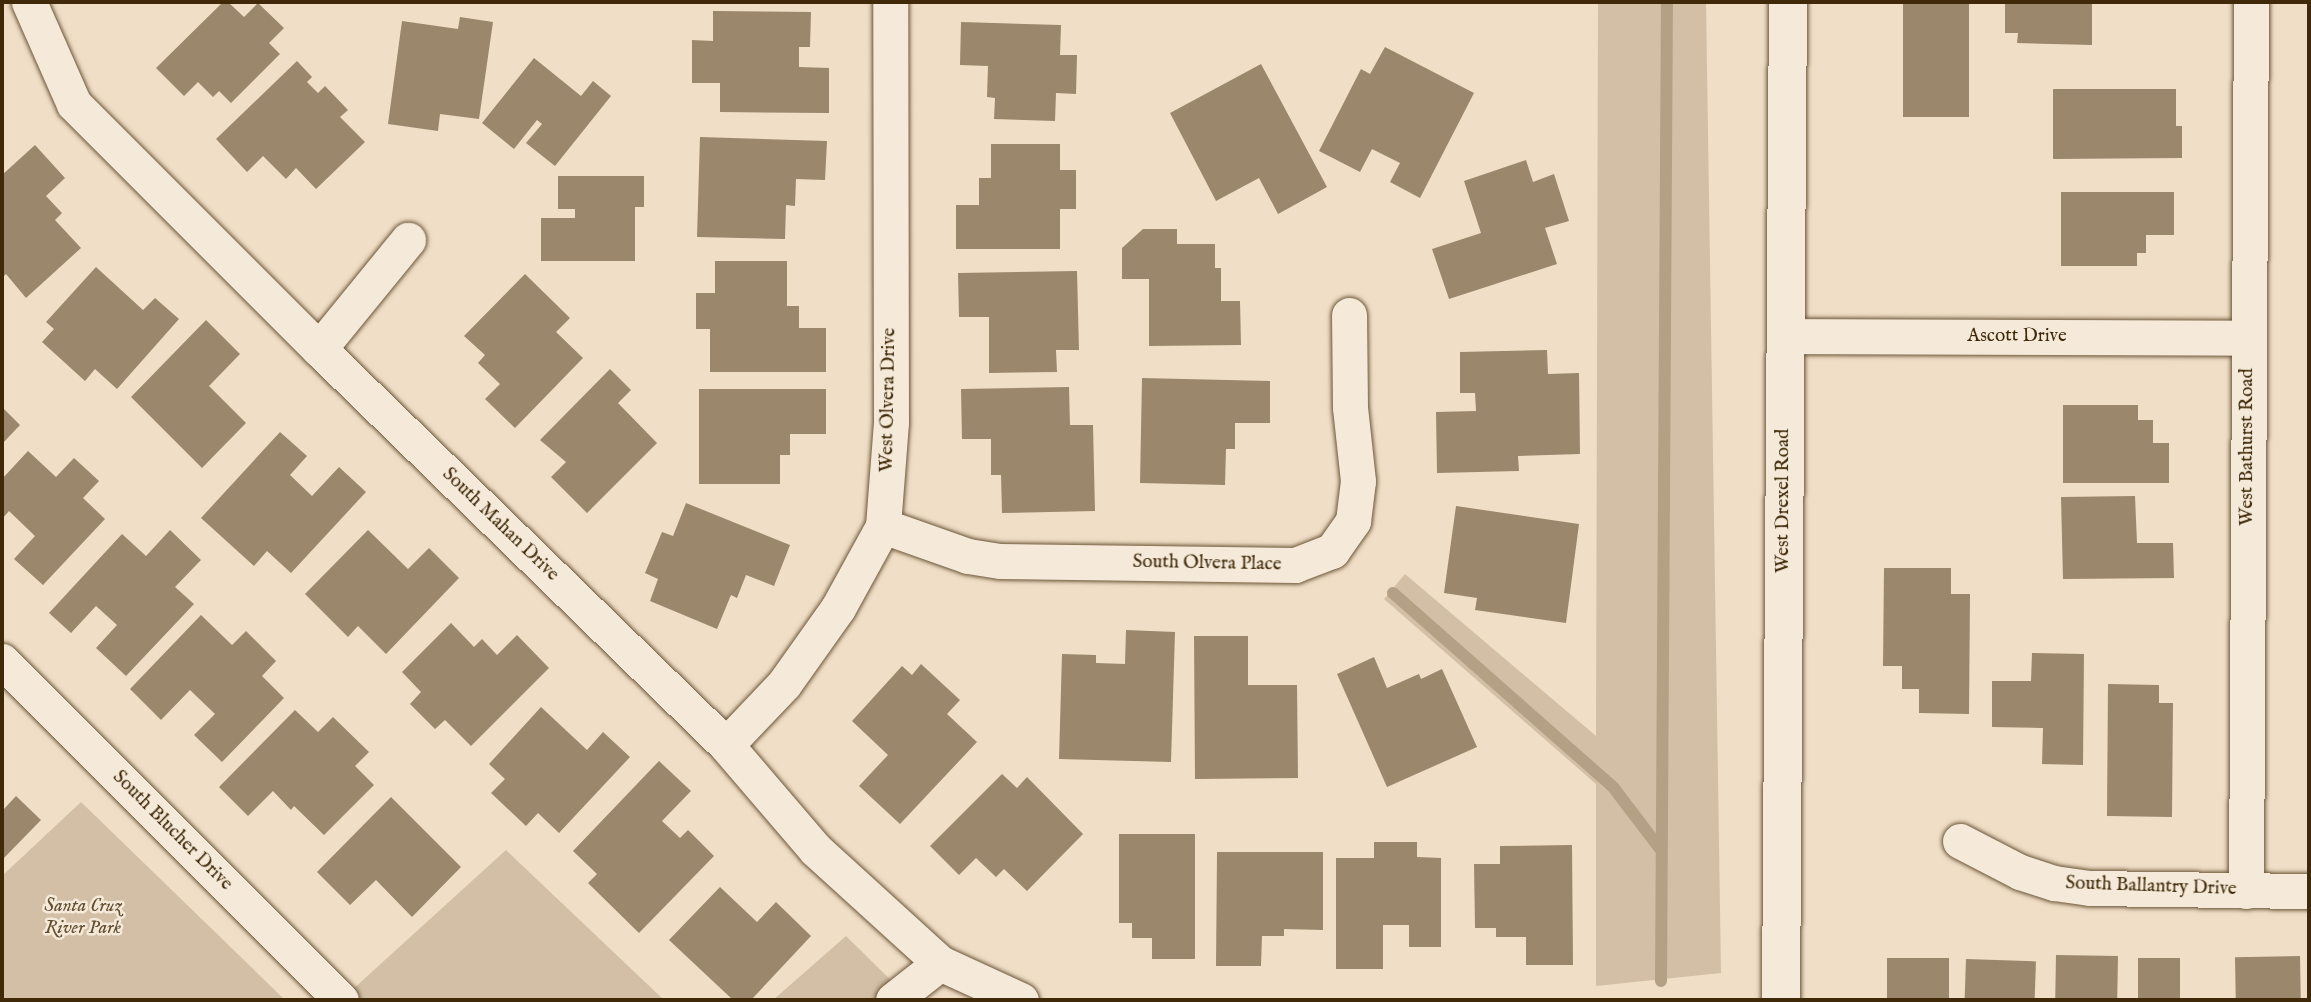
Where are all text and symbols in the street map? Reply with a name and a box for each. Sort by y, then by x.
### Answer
street label: Ascott Drive [1967,326,2067,348]
street label: West Olvera Drive [876,328,902,472]
street label: West Bathurst Road [2237,368,2259,526]
street label: West Drexel Road [1773,429,1795,573]
street label: South Mahan Drive [437,463,563,587]
street label: South Olvera Place [1132,551,1282,577]
street label: South Blucher Drive [107,766,237,896]
street label: South Ballantry Drive [2065,873,2237,901]
park label: Santa Cruz River Park [44,896,122,940]

